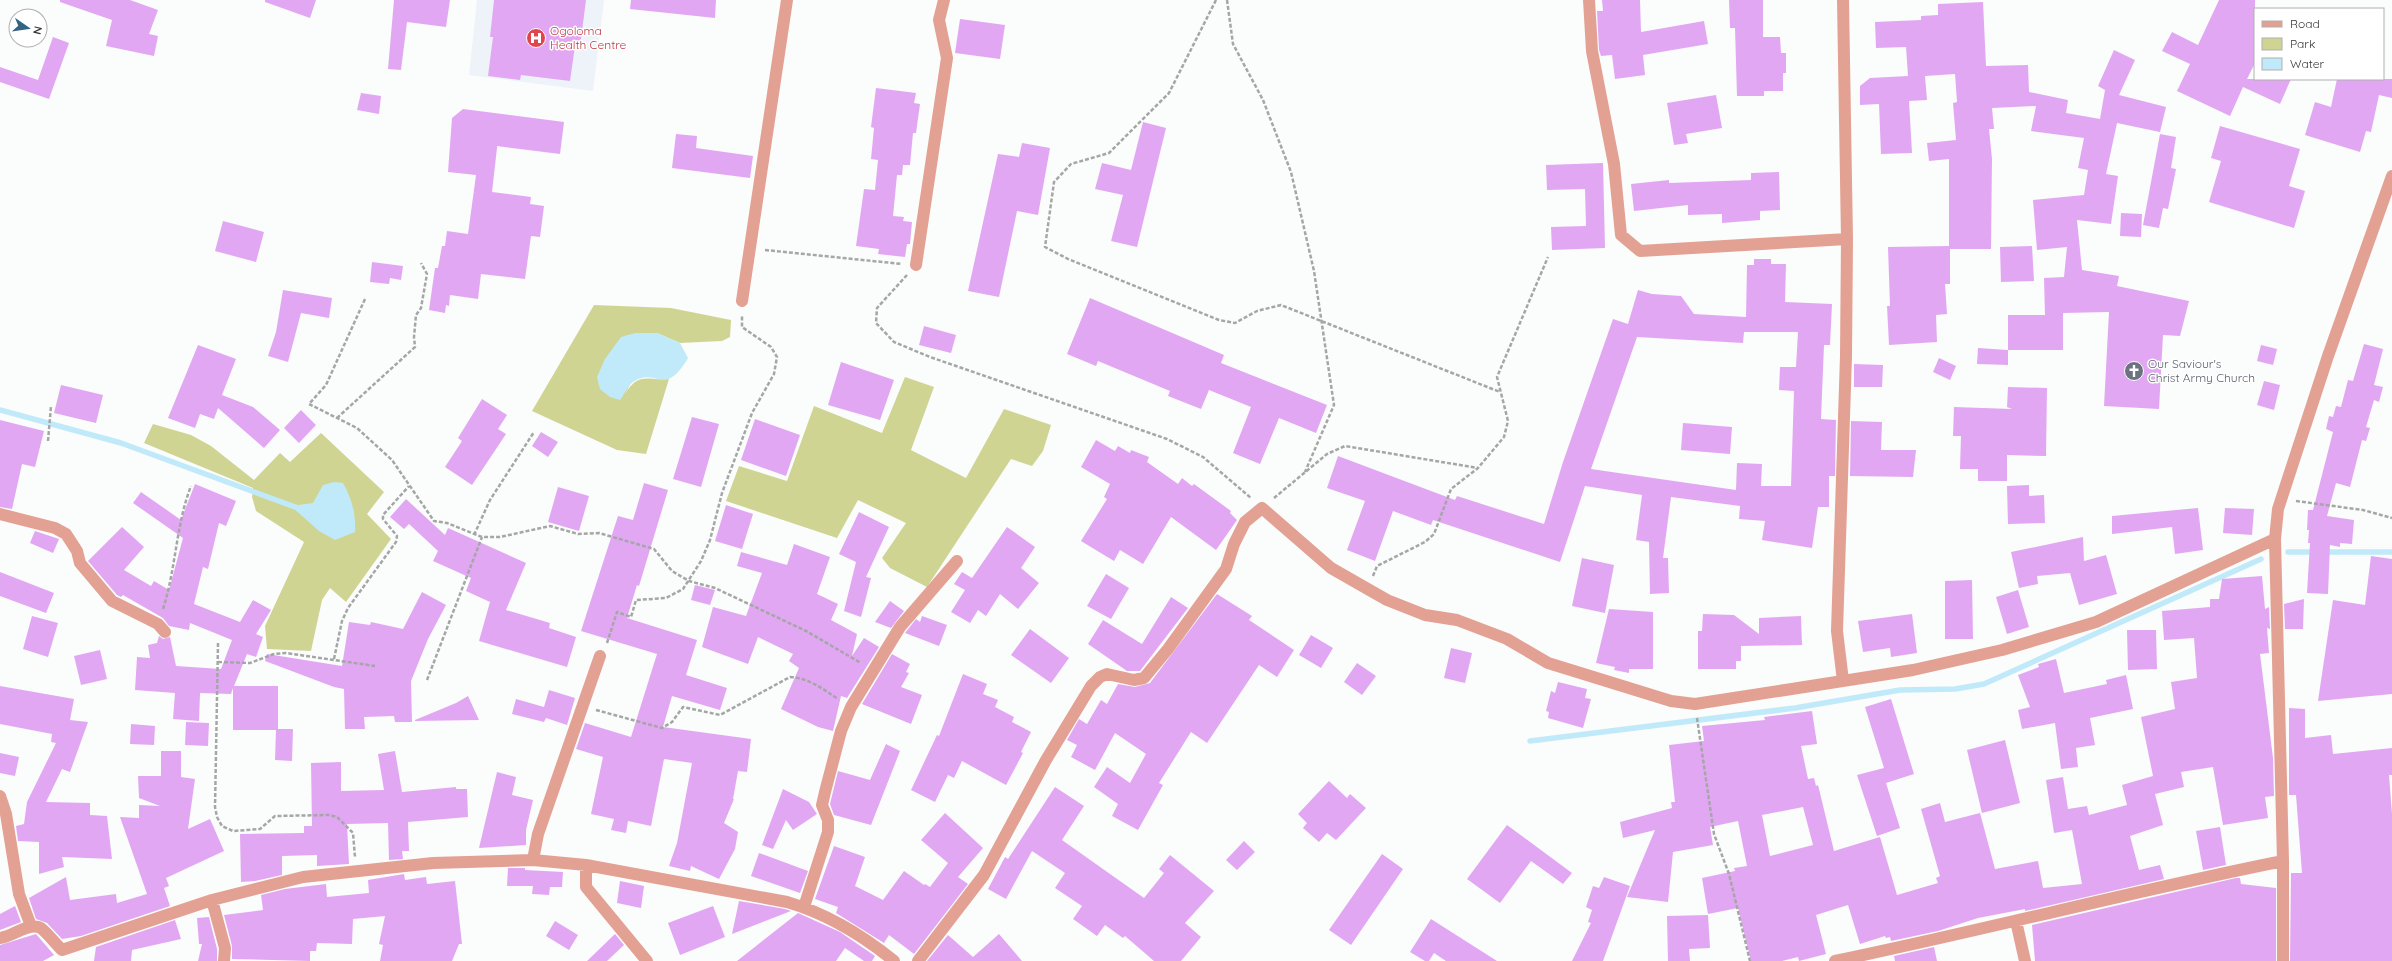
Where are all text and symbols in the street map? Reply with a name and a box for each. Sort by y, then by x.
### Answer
north arrow [8,8,48,48]
legend [2254,8,2384,80]
text: Road [2290,16,2320,31]
place label: Ogoloma Health Centre [550,23,627,52]
text: N [30,25,45,36]
hospital icon: Ogoloma Health Centre [525,27,547,49]
text: Park [2290,36,2315,51]
text: Water [2290,56,2325,71]
place label: Our Saviour's Christ Army Church [2148,356,2255,385]
church icon: Our Saviour's Christ Army Church [2123,360,2145,382]

